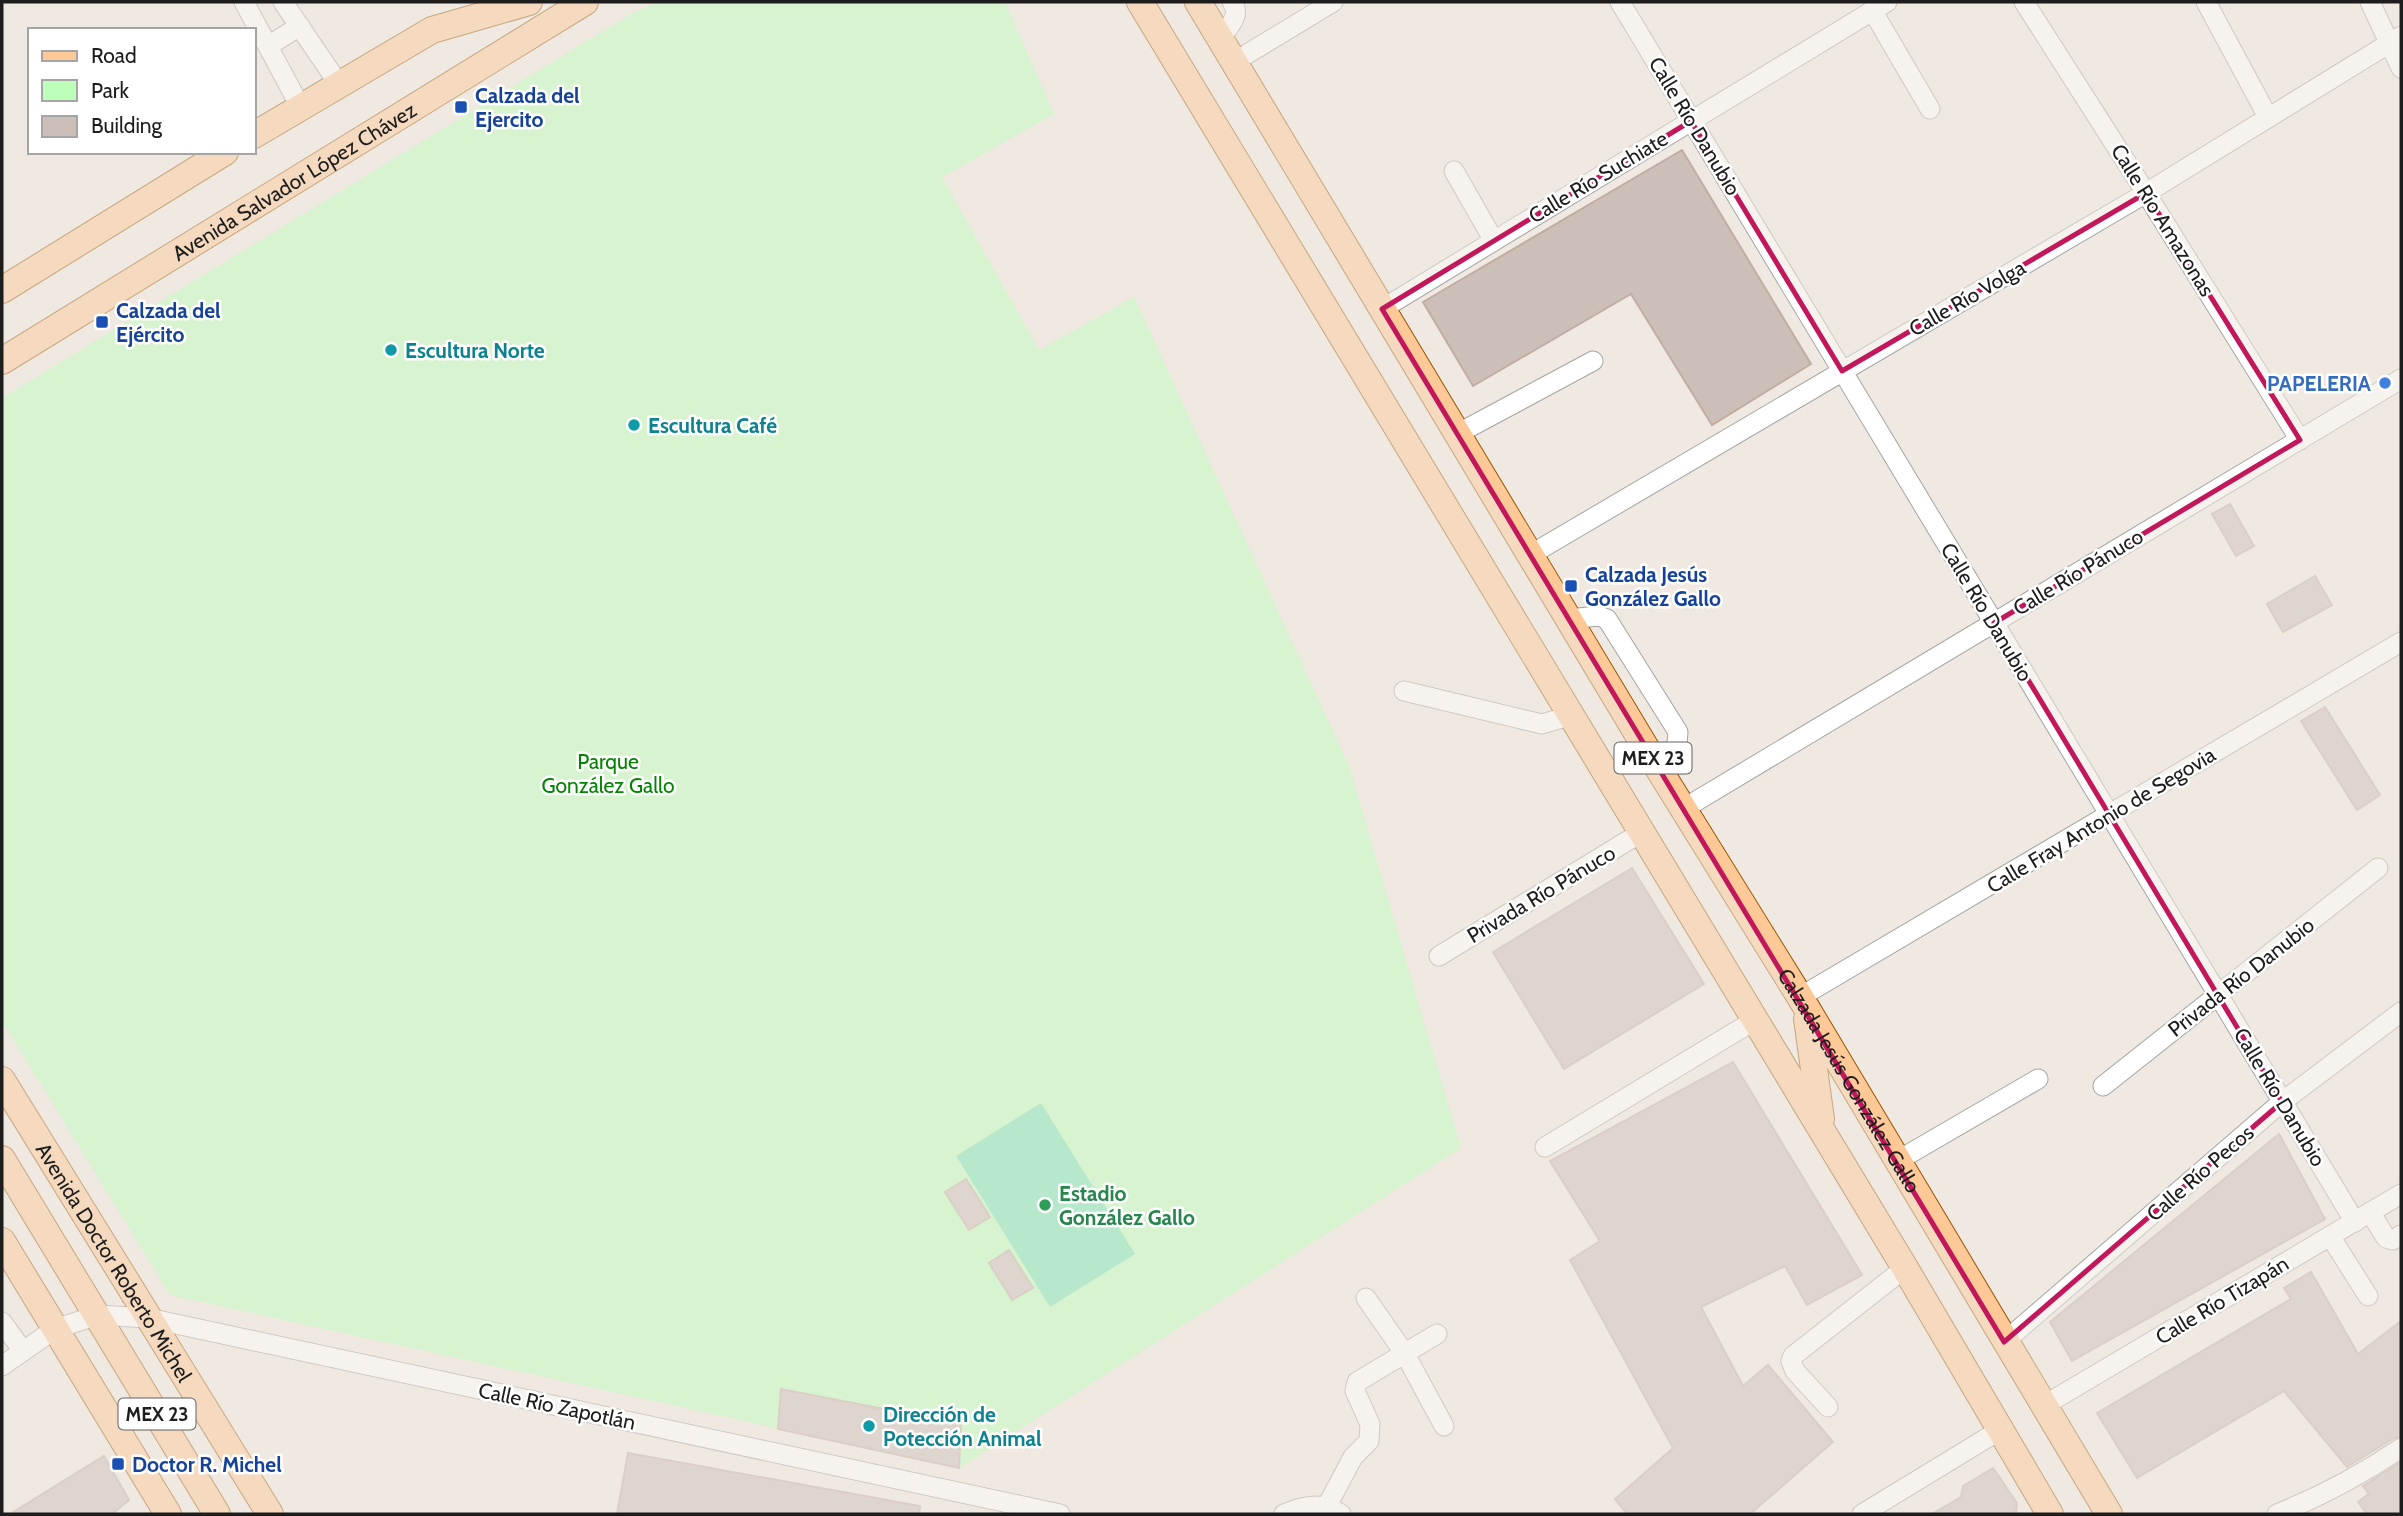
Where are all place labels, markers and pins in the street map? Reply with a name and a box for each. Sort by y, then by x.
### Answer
place label: Calzada del Ejercito [475,83,580,132]
marker: Calzada del Ejercito [453,99,469,115]
place label: Calzada del Ejército [116,298,221,347]
marker: Calzada del Ejército [94,314,110,330]
place label: Escultura Norte [405,338,545,363]
marker: Escultura Norte [383,342,399,358]
place label: PAPELERIA [2267,371,2372,396]
marker: PAPELERIA [2377,375,2393,391]
place label: Escultura Café [648,413,777,438]
marker: Escultura Café [626,417,642,433]
place label: Calzada Jesús González Gallo [1585,562,1721,611]
marker: Calzada Jesús González Gallo [1563,578,1579,594]
place label: Estadio González Gallo [1059,1181,1195,1230]
marker: Estadio González Gallo [1037,1197,1053,1213]
place label: Dirección de Potección Animal [883,1402,1042,1451]
marker: Dirección de Potección Animal [861,1418,877,1434]
place label: Doctor R. Michel [132,1452,282,1477]
marker: Doctor R. Michel [110,1456,126,1472]

